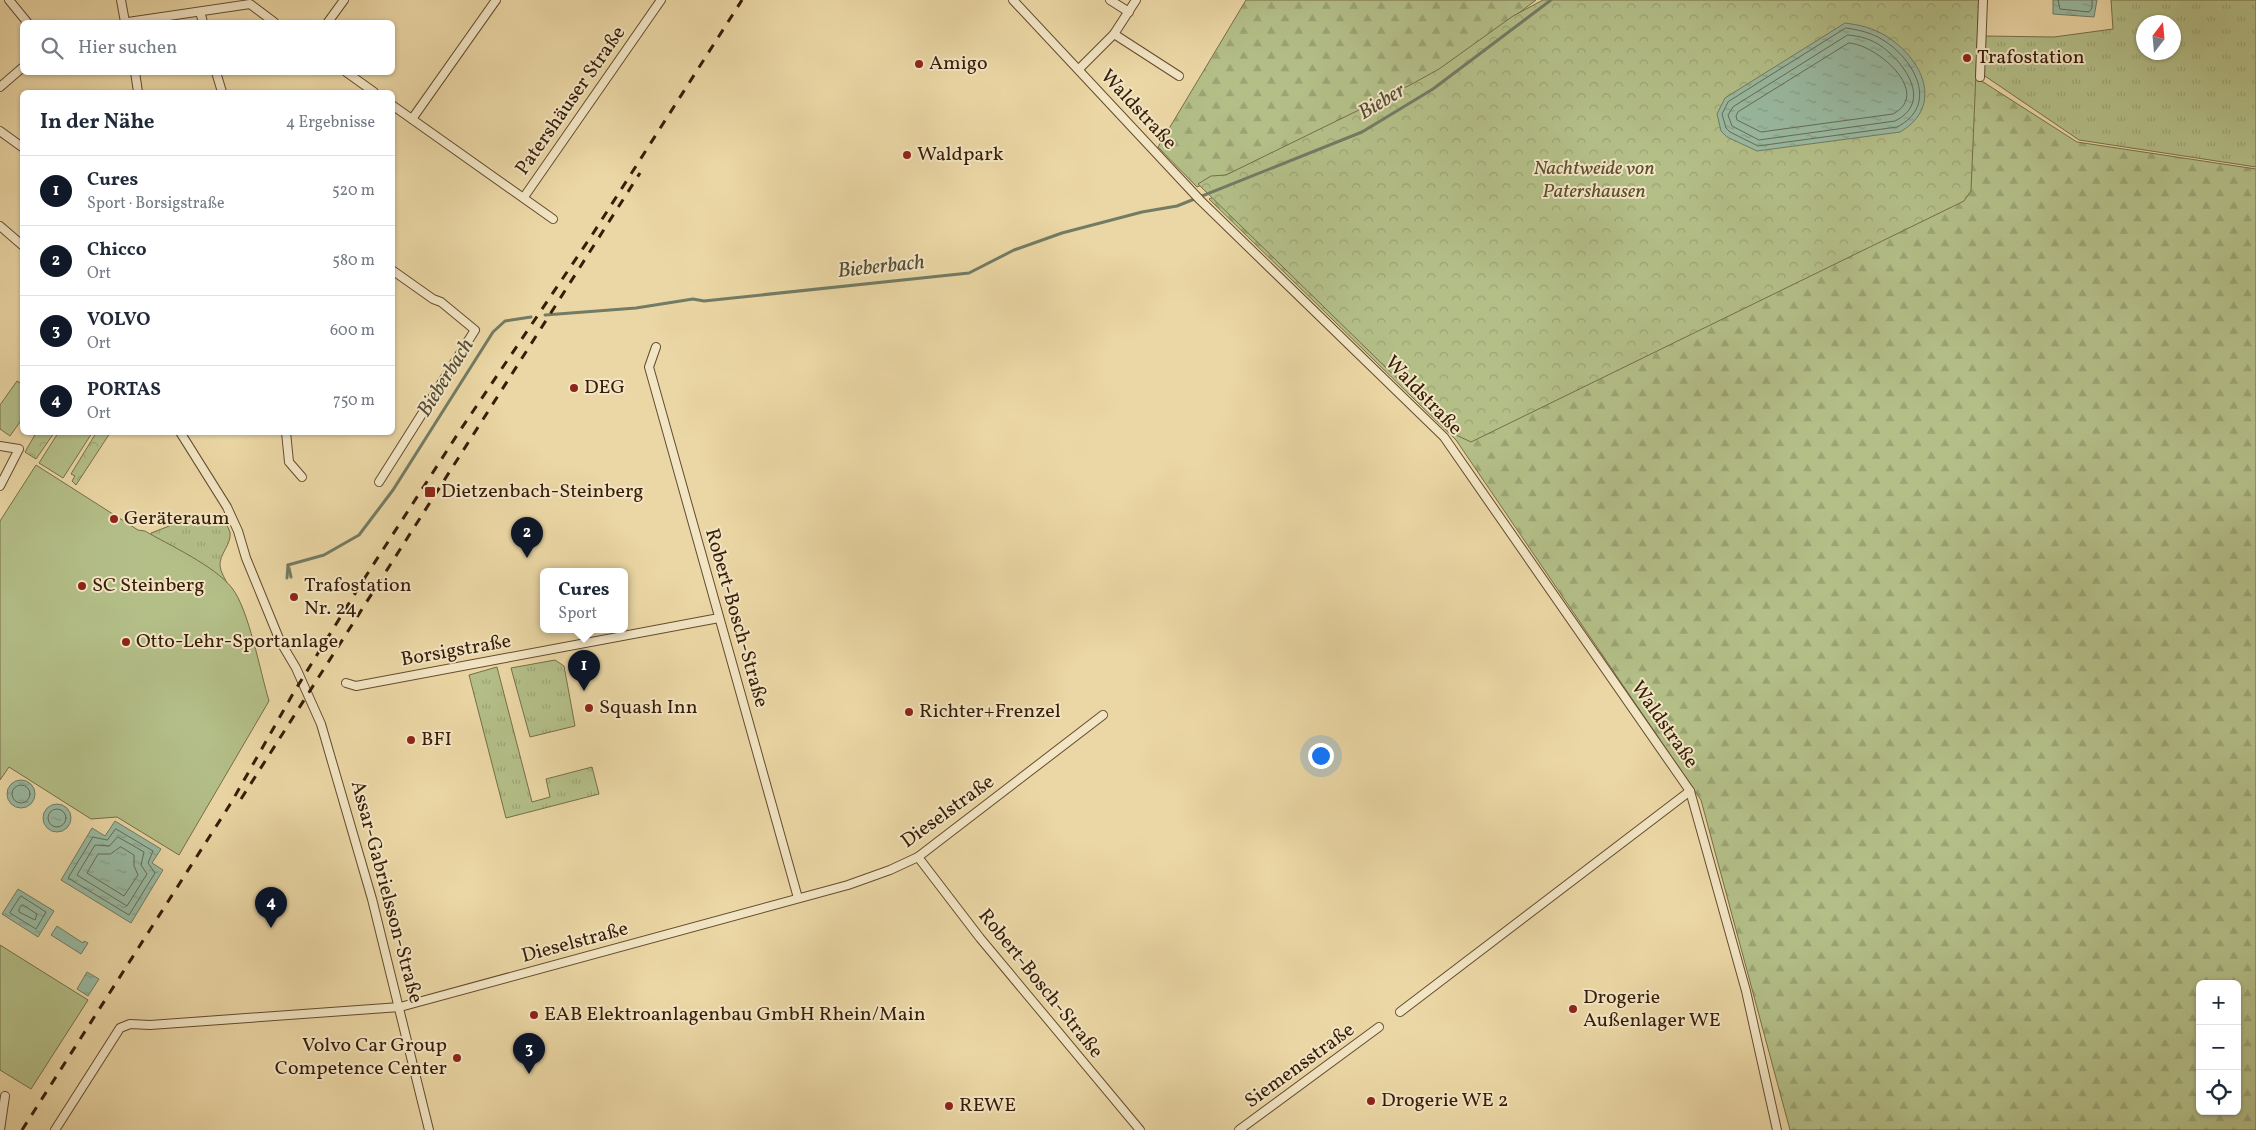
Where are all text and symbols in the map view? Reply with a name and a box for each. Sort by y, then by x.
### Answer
north arrow [2136,15,2181,60]
search box [20,20,395,75]
street label: Patershäuser Straße [509,21,633,181]
icon: search [38,34,66,62]
text: Hier suchen [78,35,177,61]
place label: Trafostation [1977,44,2085,72]
place label: Amigo [929,50,988,78]
marker: Trafostation [1961,52,1973,64]
marker: Amigo [913,58,925,70]
street label: Waldstraße [1093,63,1183,157]
water label: Bieber [1353,77,1411,127]
text: In der Nähe [40,108,155,137]
text: 4 Ergebnisse [286,112,375,134]
place label: Waldpark [917,141,1004,169]
marker: Waldpark [901,149,913,161]
park label: Nachtweide von Patershausen [1533,155,1655,206]
text: Cures [87,167,138,193]
text: 1 [53,180,59,202]
text: 520 m [332,180,375,202]
text: Sport · Borsigstraße [87,193,225,215]
text: Chicco [87,237,147,263]
water label: Bieberbach [836,248,926,286]
text: 2 [52,250,60,272]
text: 580 m [332,250,375,272]
text: Ort [87,263,111,285]
text: VOLVO [87,307,150,333]
text: 3 [52,320,60,342]
text: 600 m [330,320,375,342]
text: Ort [87,333,111,355]
water label: Bieberbach [411,333,481,423]
street label: Waldstraße [1378,350,1468,442]
place label: DEG [584,374,625,402]
text: PORTAS [87,377,161,403]
marker: DEG [568,382,580,394]
text: 4 [51,390,61,412]
text: 750 m [333,390,375,412]
text: Ort [87,403,111,425]
place label: Dietzenbach-Steinberg [441,478,644,506]
marker: Dietzenbach-Steinberg [423,485,437,499]
place label: Geräteraum [124,505,230,533]
marker: Geräteraum [108,513,120,525]
pin: 2 [511,517,543,558]
street label: Robert-Bosch-Straße [697,525,775,711]
popup [540,568,628,633]
place label: SC Steinberg [92,572,204,600]
place label: Trafostation Nr. 24 [304,572,412,623]
text: Cures [558,577,610,603]
marker: SC Steinberg [76,580,88,592]
marker: Trafostation Nr. 24 [288,591,300,603]
text: Sport [558,603,597,625]
place label: Otto-Lehr-Sportanlage [136,628,338,656]
street label: Borsigstraße [399,628,513,674]
marker: Otto-Lehr-Sportanlage [120,636,132,648]
pin: 1 [568,650,600,691]
street label: Waldstraße [1623,676,1705,774]
place label: Squash Inn [599,694,698,722]
place label: Richter+Frenzel [919,698,1061,726]
marker: Squash Inn [583,702,595,714]
marker: Richter+Frenzel [903,706,915,718]
place label: BFI [421,726,452,754]
marker: BFI [405,734,417,746]
your location [1308,743,1334,769]
street label: Dieselstraße [895,768,1001,856]
street label: Assar-Gabrielsson-Straße [343,777,429,1007]
pin: 4 [255,887,287,928]
street label: Robert-Bosch-Straße [971,903,1109,1065]
street label: Dieselstraße [518,915,632,971]
map controls [2196,980,2241,1115]
button: + [2196,980,2241,1025]
place label: Drogerie Außenlager WE [1583,984,1721,1035]
place label: EAB Elektroanlagenbau GmbH Rhein/Main [544,1001,926,1029]
marker: Drogerie Außenlager WE [1567,1003,1579,1015]
marker: EAB Elektroanlagenbau GmbH Rhein/Main [528,1009,540,1021]
street label: Siemensstraße [1239,1017,1361,1115]
button: − [2196,1025,2241,1070]
place label: Volvo Car Group Competence Center [275,1032,447,1083]
pin: 3 [513,1033,545,1074]
marker: Volvo Car Group Competence Center [451,1052,463,1064]
button: locate [2196,1070,2241,1115]
place label: Drogerie WE 2 [1381,1087,1508,1115]
place label: REWE [959,1092,1016,1120]
marker: Drogerie WE 2 [1365,1095,1377,1107]
marker: REWE [943,1100,955,1112]

